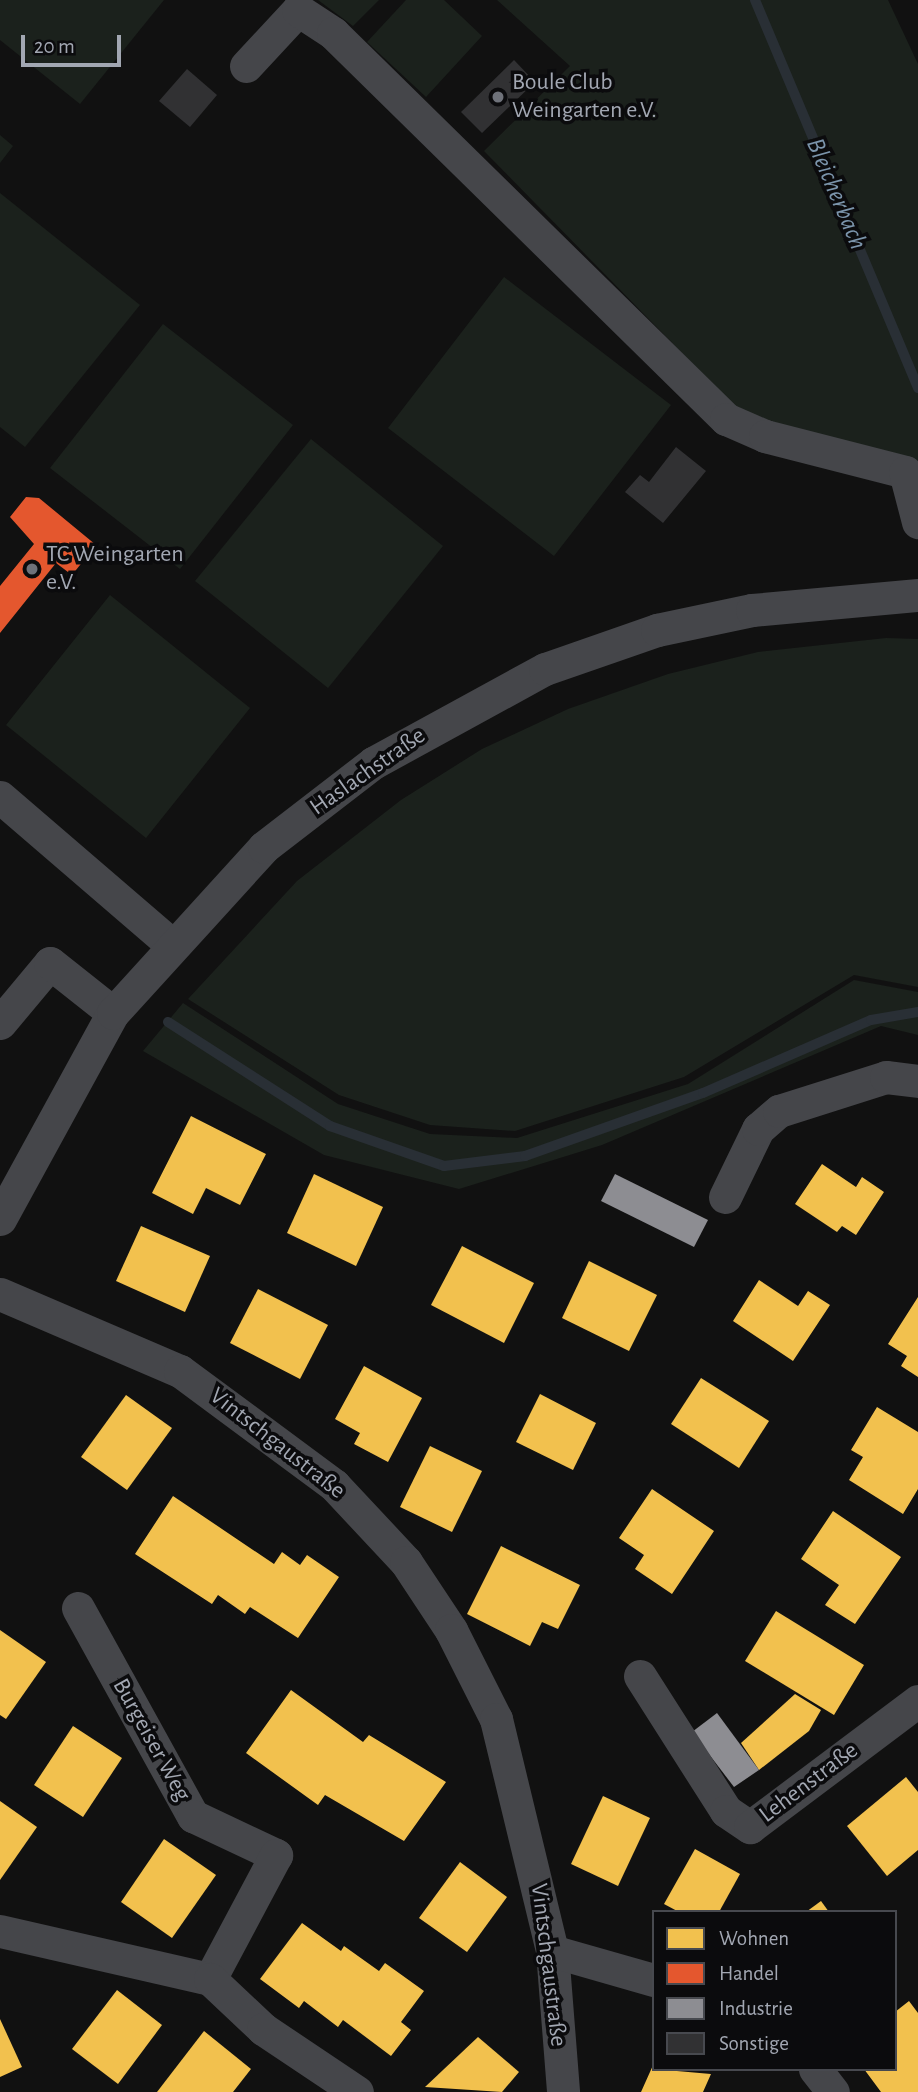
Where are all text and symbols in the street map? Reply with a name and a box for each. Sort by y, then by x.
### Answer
scale bar [24,21,124,65]
text: 20 m [34,36,75,57]
place label: Boule Club Weingarten e.V. [512,69,657,125]
marker: Boule Club Weingarten e.V. [490,89,506,105]
water label: Bleicherbach [799,133,873,255]
place label: TC Weingarten e.V. [46,541,184,597]
marker: TC Weingarten e.V. [24,561,40,577]
street label: Haslachstraße [305,722,431,822]
street label: Vintschgaustraße [203,1382,351,1506]
street label: Burgeiser Weg [106,1674,196,1806]
street label: Lehenstraße [754,1737,864,1829]
street label: Vintschgaustraße [524,1882,572,2048]
legend [652,1910,897,2071]
text: Wohnen [719,1928,789,1949]
text: Handel [719,1963,779,1984]
text: Industrie [719,1998,793,2019]
text: Sonstige [719,2033,789,2054]

